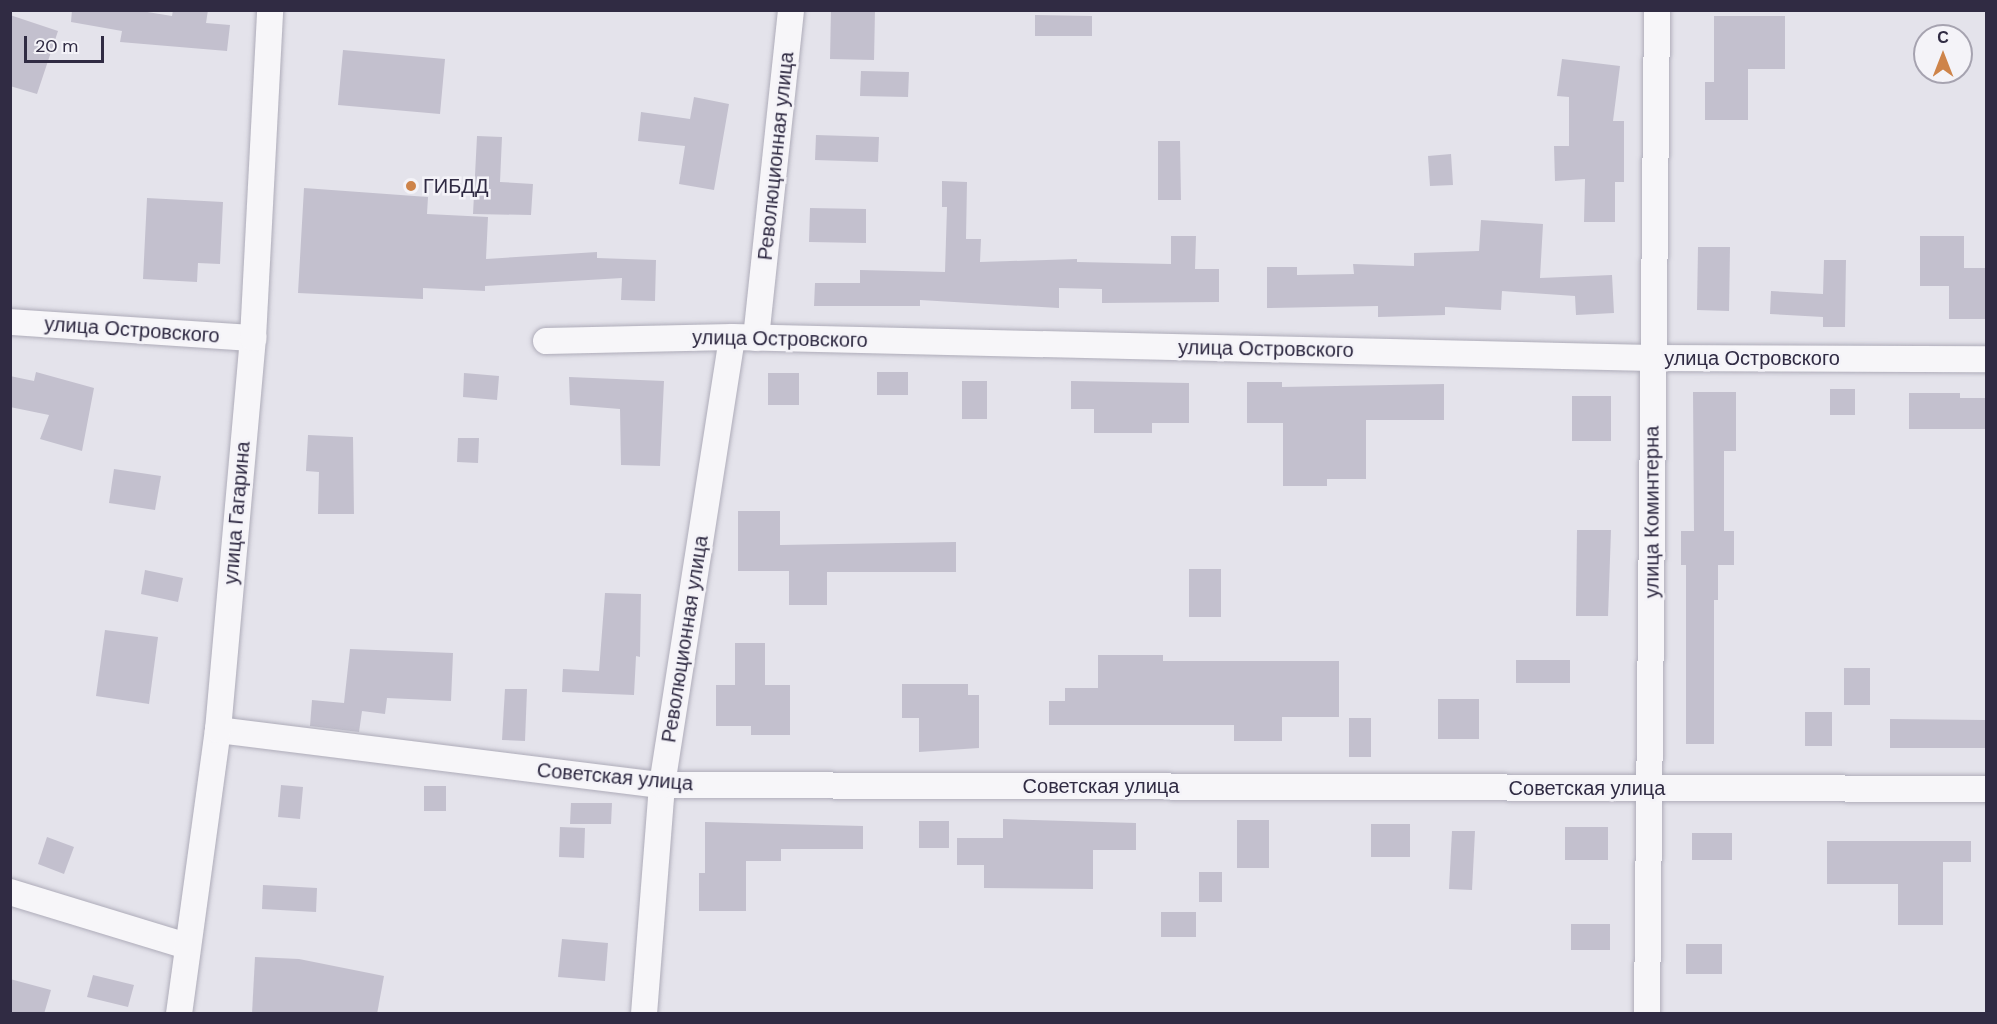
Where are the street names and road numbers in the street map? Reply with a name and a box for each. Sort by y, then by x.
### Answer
street label: Революционная улица [753,51,799,261]
street label: улица Островского [44,312,220,348]
street label: улица Островского [692,325,868,353]
street label: улица Островского [1178,335,1354,363]
street label: улица Островского [1664,346,1840,370]
street label: улица Коминтерна [1640,426,1664,598]
street label: улица Гагарина [219,440,255,586]
street label: Революционная улица [657,534,713,744]
street label: Советская улица [536,758,694,796]
street label: Советская улица [1023,774,1179,798]
street label: Советская улица [1509,776,1665,800]

